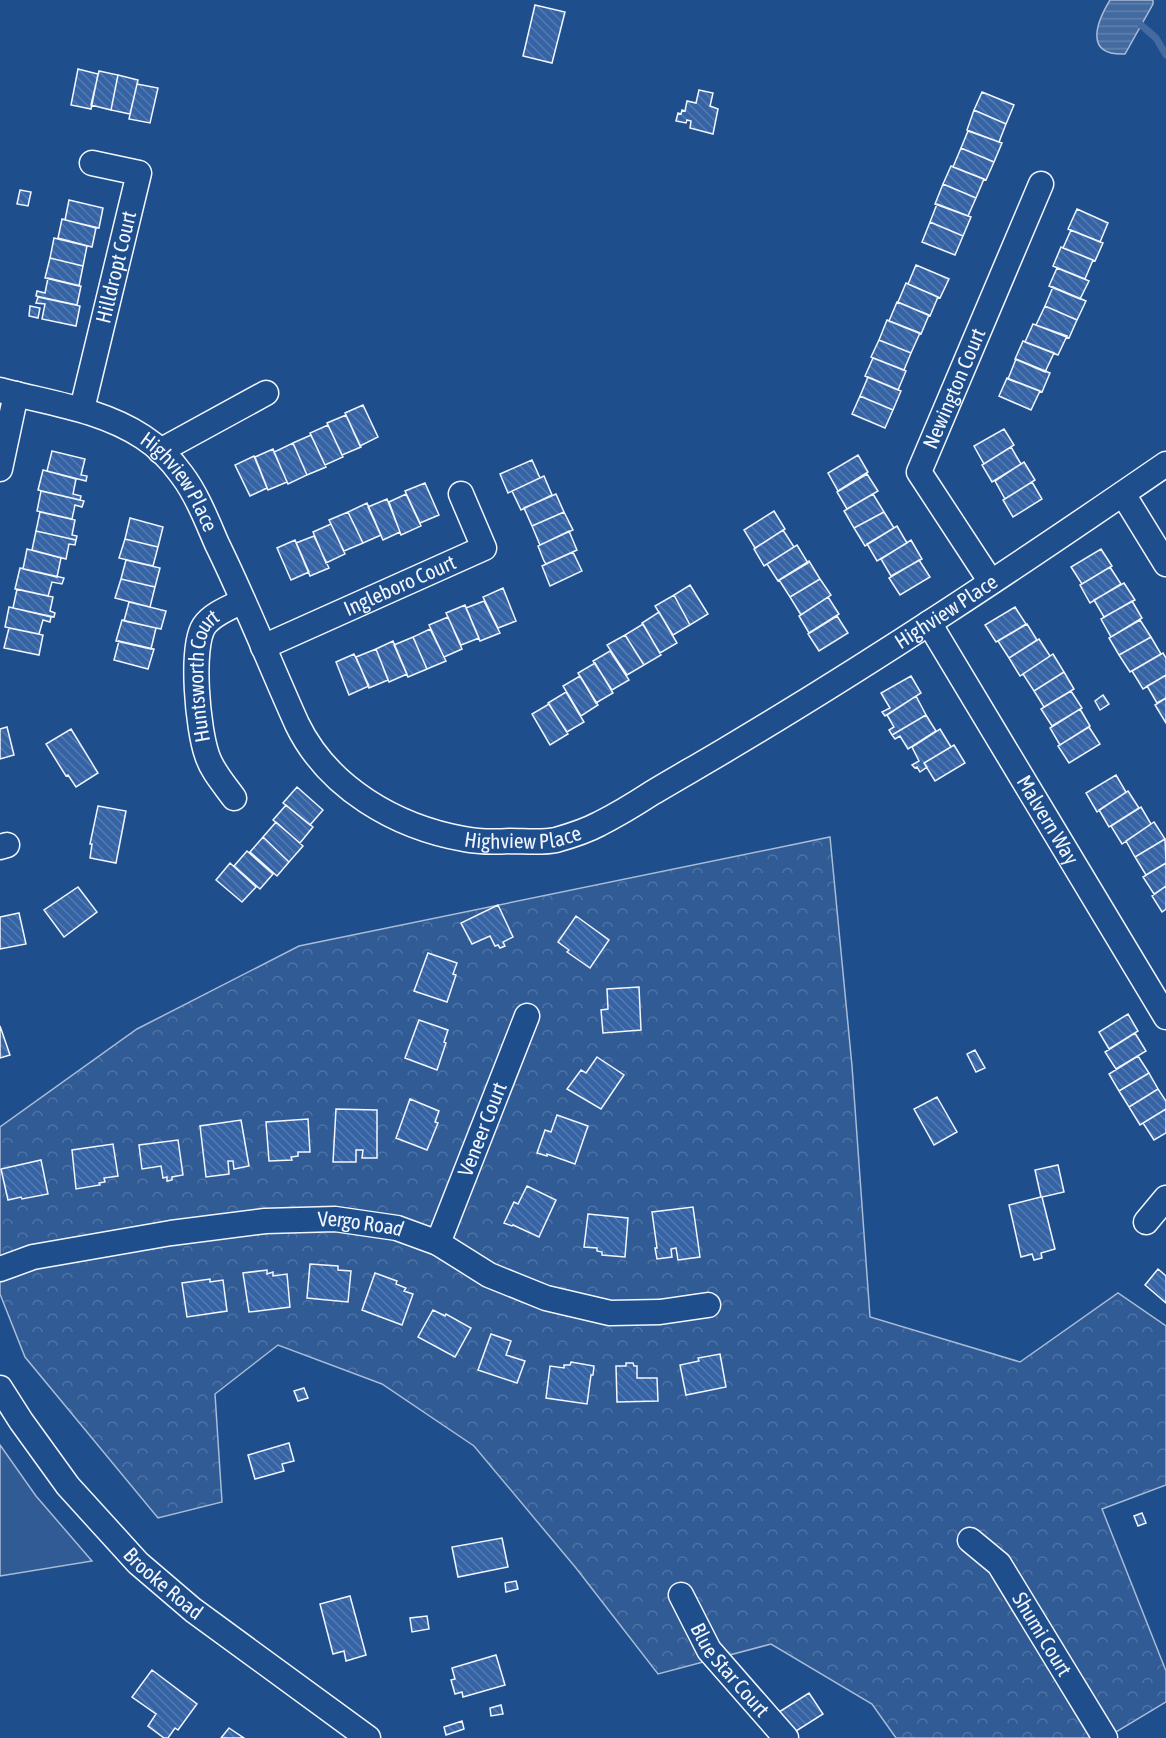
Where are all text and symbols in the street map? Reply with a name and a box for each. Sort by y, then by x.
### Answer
street label: Hilldropt Court [90,208,140,325]
street label: Newington Court [917,324,990,452]
street label: Highview Place [136,426,223,535]
street label: Ingleboro Court [340,549,459,620]
street label: Highview Place [890,569,1001,653]
street label: Huntsworth Court [183,604,223,744]
street label: Malvern Way [1012,771,1085,869]
street label: Highview Place [463,820,584,853]
street label: Veneer Court [452,1079,511,1180]
street label: Vergo Road [318,1206,408,1241]
street label: Brooke Road [119,1542,208,1624]
street label: Shumi Court [1008,1588,1077,1680]
street label: Blue Star Court [686,1619,775,1721]

